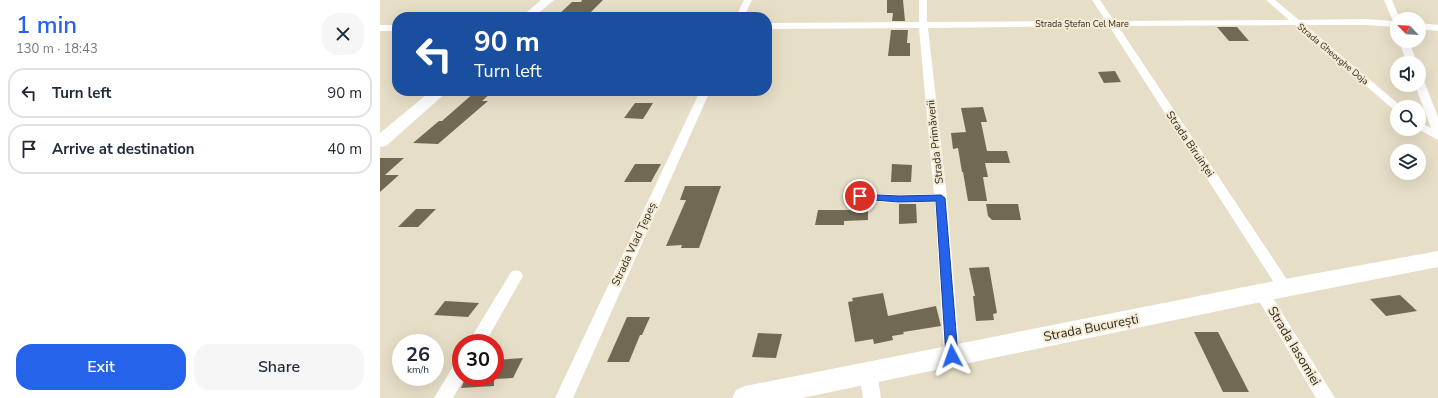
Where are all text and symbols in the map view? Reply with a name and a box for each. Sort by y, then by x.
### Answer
text: 1 min [16,9,77,41]
north arrow [1390,12,1426,48]
map controls [1390,12,1426,180]
button: close [322,13,364,55]
street label: Strada Ștefan Cel Mare [1035,18,1129,31]
street label: Strada Gheorghe Doja [1295,21,1371,88]
text: 90 m [474,23,540,61]
icon: left [408,28,460,80]
text: 130 m · 18:43 [16,40,98,58]
button: sound [1390,56,1426,92]
text: Turn left [474,59,542,83]
icon: left [18,82,40,104]
text: Turn left [52,83,111,103]
text: 90 m [327,83,362,103]
street label: Strada Primăverii [923,99,947,185]
button: search [1390,100,1426,136]
street label: Strada Biruinței [1162,108,1218,180]
icon: arrive [18,138,40,160]
text: Arrive at destination [52,139,195,159]
text: 40 m [327,139,362,159]
button: layers [1390,144,1426,180]
pin [843,179,877,213]
icon: arrive [849,185,871,207]
street label: Strada Vlad Țepeș [608,200,660,288]
street label: Strada Iasomiei [1263,303,1325,389]
street label: Strada București [1042,310,1140,346]
speed limit sign: 30 [452,334,504,386]
position arrow [931,335,973,377]
text: 26 [406,341,430,368]
button: Exit [16,344,186,390]
button: Share [194,344,364,390]
text: km/h [407,363,429,377]

